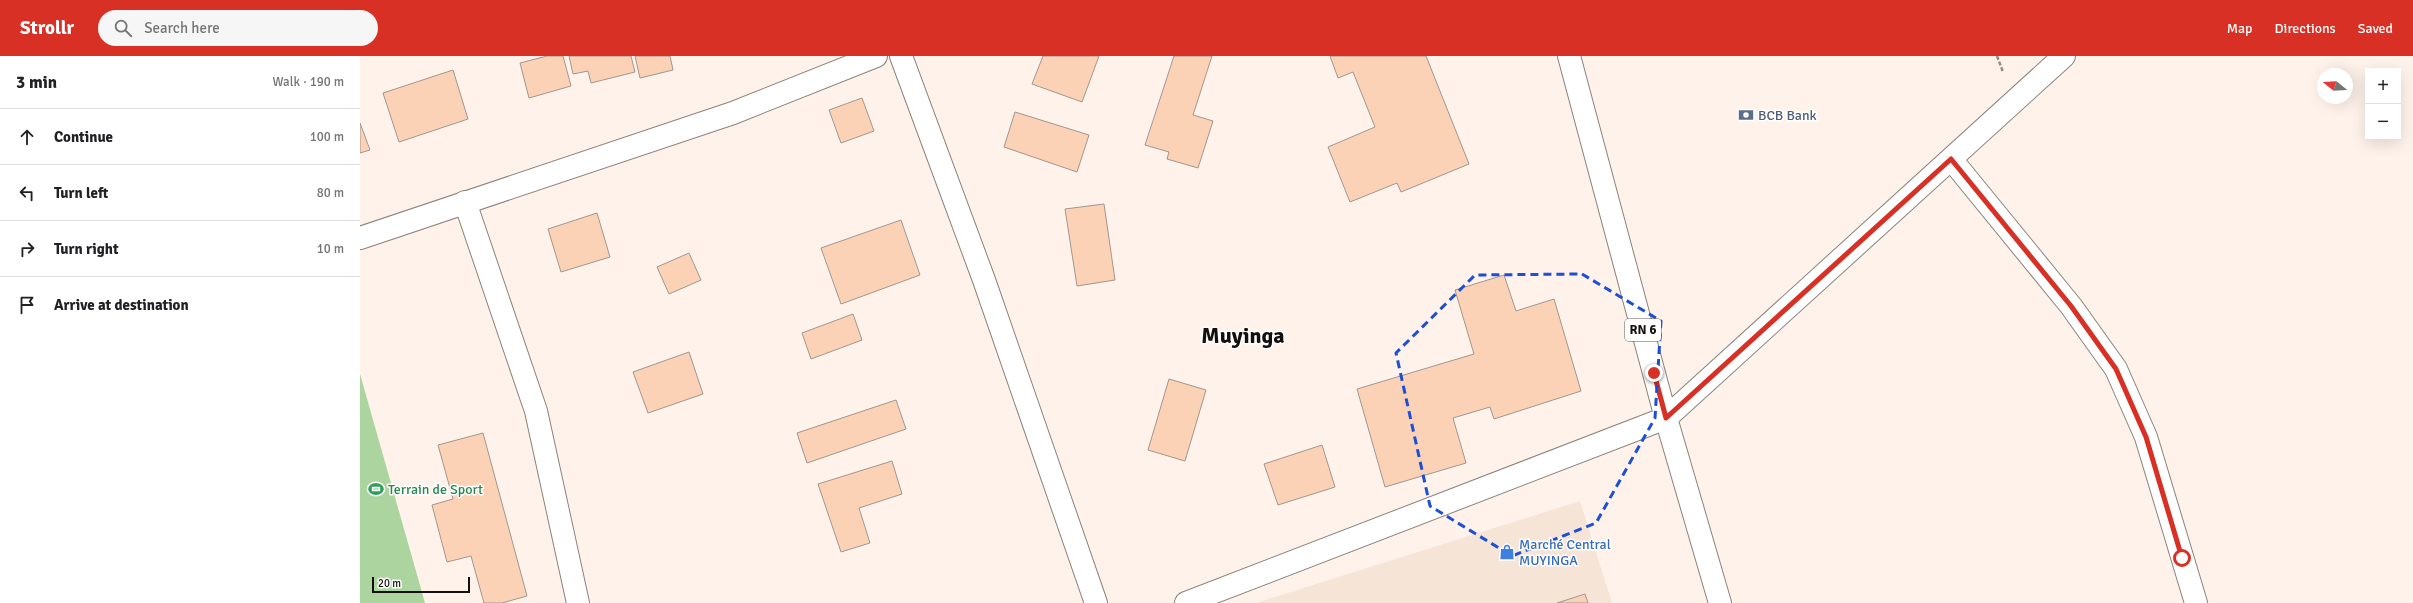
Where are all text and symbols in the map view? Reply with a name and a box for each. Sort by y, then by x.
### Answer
search box [98,10,378,46]
text: Strollr [20,16,74,40]
icon: search [112,17,134,39]
text: Search here [144,19,220,37]
text: Map [2227,20,2253,37]
text: Directions [2275,20,2336,37]
text: Saved [2358,20,2393,37]
north arrow [2317,68,2353,104]
map controls [2365,68,2401,140]
button: + [2365,68,2401,104]
text: 3 min [16,72,57,93]
text: Walk · 190 m [273,74,344,90]
button: − [2365,104,2401,140]
bank icon: BCB Bank [1737,106,1755,124]
place label: BCB Bank [1758,107,1817,124]
icon: ahead [16,126,38,148]
text: Continue [54,128,113,146]
text: 100 m [310,129,344,145]
icon: left [16,182,38,204]
text: Turn left [54,184,108,202]
text: 80 m [317,185,344,201]
icon: right [16,238,38,260]
text: Turn right [54,240,119,258]
text: 10 m [317,241,344,257]
icon: arrive [16,294,38,316]
text: Arrive at destination [54,296,189,314]
road number: RN 6 [1625,319,1661,341]
district label: Muyinga [1201,322,1285,349]
route end [1645,364,1663,382]
sports icon: Terrain de Sport [367,480,385,498]
place label: Terrain de Sport [388,481,483,498]
place label: Marché Central MUYINGA [1519,536,1611,569]
shop icon: Marché Central MUYINGA [1498,543,1516,561]
route start [2173,549,2191,567]
scale bar [372,575,470,594]
text: 20 m [378,577,401,590]

